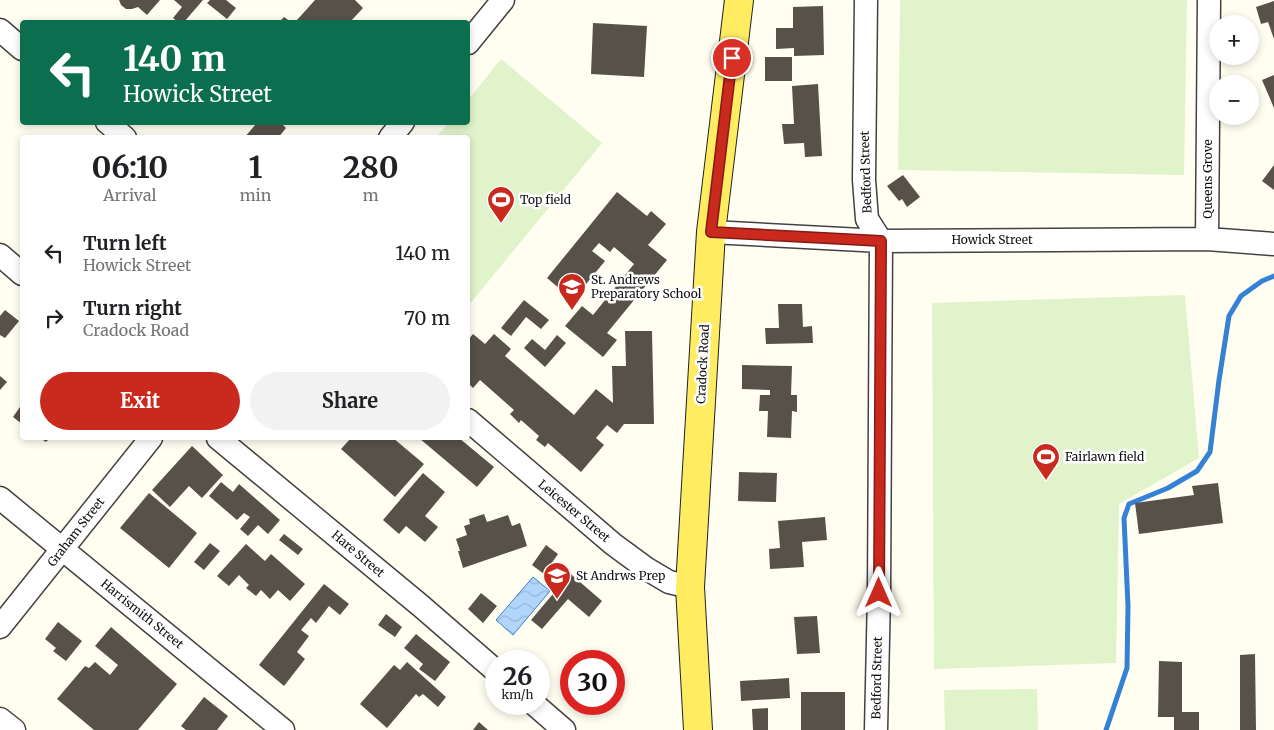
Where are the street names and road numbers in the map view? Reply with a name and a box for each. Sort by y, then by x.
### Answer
street label: Bedford Street [857,130,874,214]
street label: Queens Grove [1200,139,1215,219]
street label: Howick Street [951,232,1033,247]
street label: Cradock Road [693,324,712,404]
street label: Leicester Street [535,476,614,545]
street label: Graham Street [44,494,107,569]
street label: Hare Street [329,527,388,580]
street label: Harrismith Street [98,576,187,652]
street label: Bedford Street [868,636,885,720]

